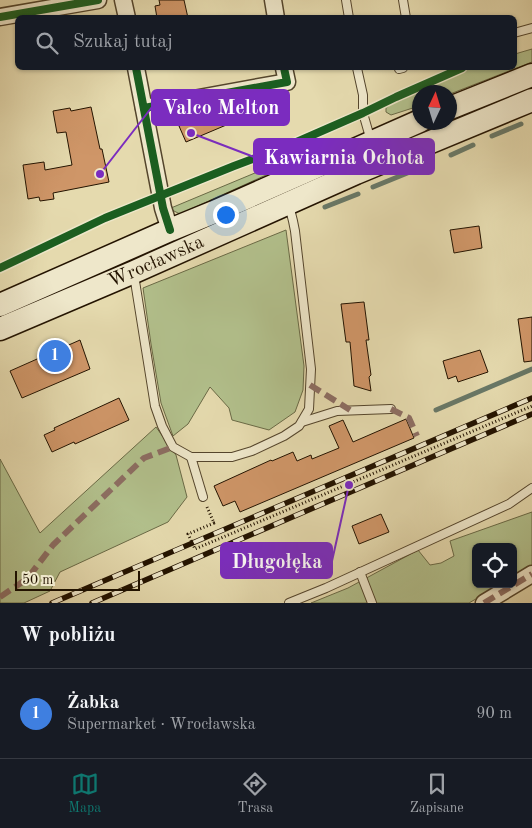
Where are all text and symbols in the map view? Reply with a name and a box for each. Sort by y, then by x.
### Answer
search box [15,15,517,70]
icon: search [33,29,61,57]
text: Szukaj tutaj [73,33,173,52]
north arrow [412,85,457,130]
callout: Valco Melton [152,90,289,125]
text: Valco Melton [163,99,279,119]
callout: Kawiarnia Ochota [254,139,434,174]
text: Kawiarnia Ochota [264,149,424,169]
your location [213,202,239,228]
street label: Wrocławska [106,232,207,291]
pin: 1 [39,337,71,375]
callout: Długołęka [221,543,332,578]
map controls [472,543,517,588]
button: locate [472,543,517,588]
text: Długołęka [232,553,323,573]
scale bar [15,568,140,591]
text: 50 m [22,573,53,587]
text: W pobliżu [20,625,115,646]
text: Żabka [67,694,119,713]
text: 1 [31,706,41,722]
text: 90 m [476,706,512,722]
text: Supermarket · Wrocławska [67,717,256,733]
tab: Mapa [68,770,101,817]
tab: Trasa [238,770,273,817]
tab: Zapisane [410,770,464,817]

